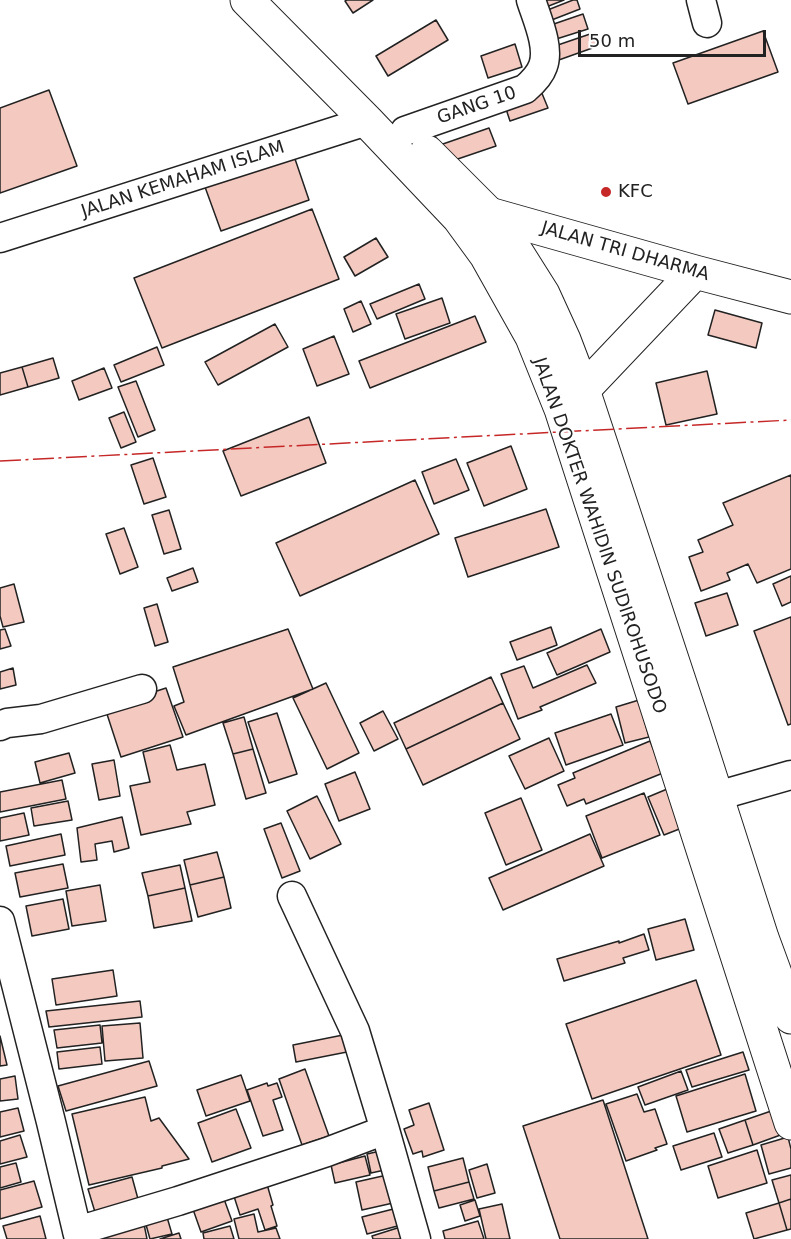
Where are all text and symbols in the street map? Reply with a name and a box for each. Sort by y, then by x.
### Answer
scale bar [581,18,768,56]
text: 50 m [589,30,635,51]
street label: GANG 10 [435,82,519,130]
street label: JALAN KEMAHAM ISLAM [79,137,287,223]
place label: KFC [618,181,653,203]
marker: KFC [599,185,613,199]
street label: JALAN TRI DHARMA [538,218,712,286]
street label: JALAN DOKTER WAHIDIN SUDIROHUSODO [528,355,670,717]

